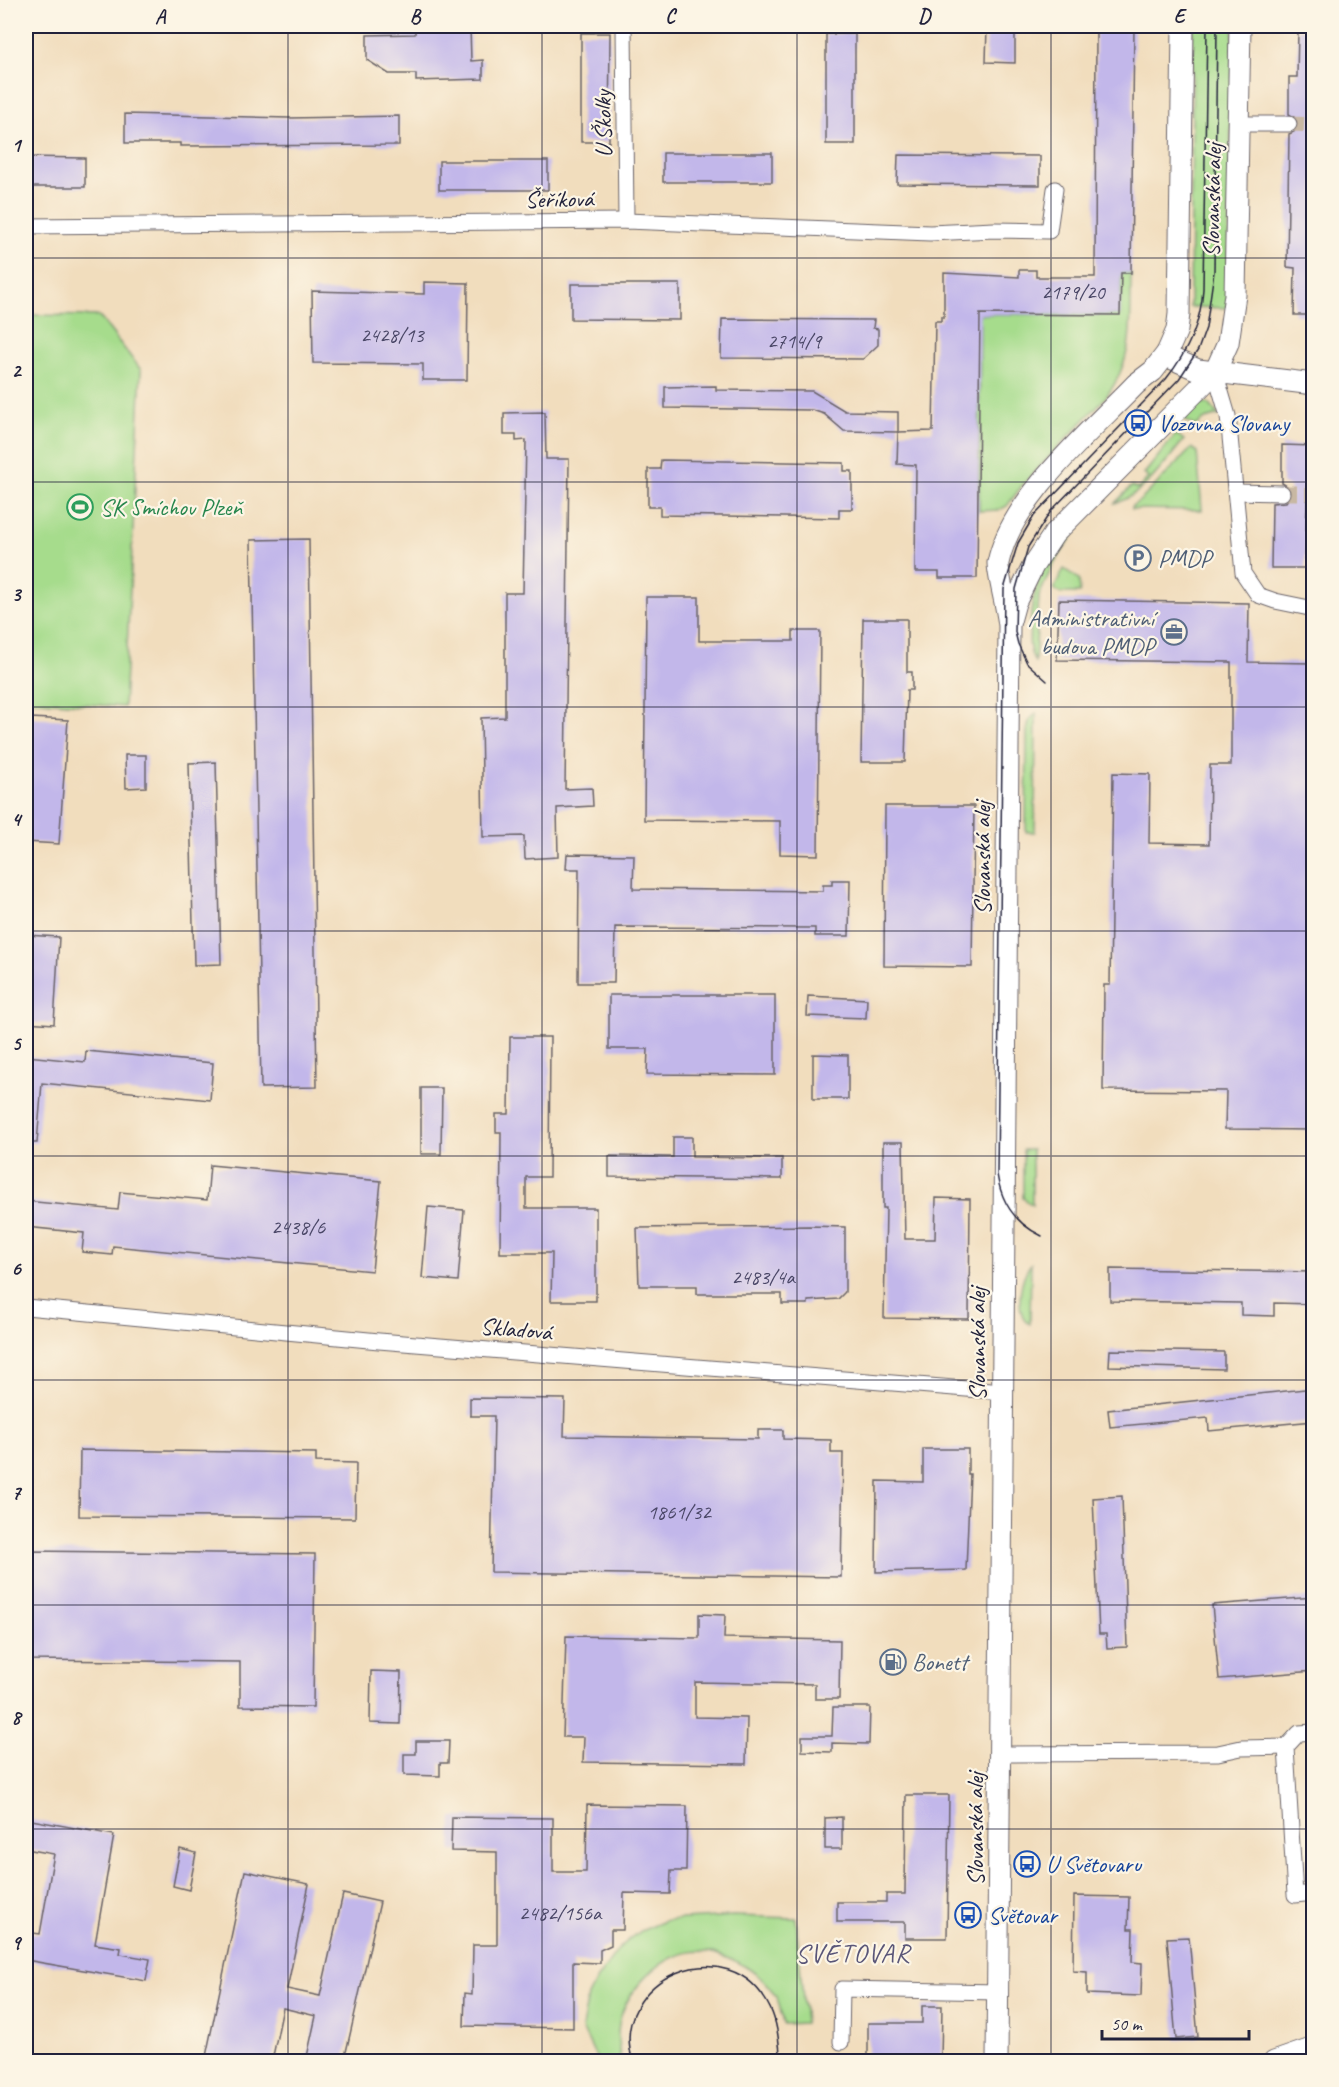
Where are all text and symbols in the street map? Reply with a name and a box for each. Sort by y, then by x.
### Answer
text: A [155,4,167,29]
text: B [410,4,422,29]
text: C [665,4,677,29]
text: D [918,4,932,29]
text: E [1174,4,1188,29]
street label: U Školky [587,88,619,158]
text: 1 [12,133,23,158]
street label: Slovanská alej [1196,140,1228,257]
street label: Šeříková [524,183,596,215]
house number: 2179/20 [1041,279,1106,305]
house number: 2428/13 [360,322,425,348]
house number: 2714/9 [767,328,823,354]
text: 2 [12,358,23,383]
bus stop icon: Vozovna Slovany [1123,408,1153,438]
place label: Vozovna Slovany [1158,408,1291,438]
sports icon: SK Smíchov Plzeň [65,492,95,522]
place label: SK Smíchov Plzeň [100,492,244,522]
parking icon: PMDP [1123,543,1153,573]
place label: PMDP [1158,543,1215,573]
text: 3 [12,582,23,607]
place label: Administrativní budova PMDP [1028,603,1159,661]
office icon: Administrativní budova PMDP [1159,617,1189,647]
street label: Slovanská alej [967,798,997,915]
text: 4 [12,807,24,832]
text: 5 [12,1031,23,1056]
house number: 2438/6 [271,1214,326,1240]
text: 6 [11,1256,22,1281]
house number: 2483/4a [731,1264,797,1290]
street label: Slovanská alej [962,1284,992,1401]
street label: Skladová [479,1311,555,1347]
text: 7 [12,1480,23,1505]
house number: 1861/32 [647,1499,712,1525]
fuel station icon: Bonett [878,1647,908,1677]
place label: Bonett [912,1647,970,1677]
text: 8 [12,1705,24,1730]
street label: Slovanská alej [960,1769,990,1886]
bus stop icon: U Světovaru [1012,1849,1042,1879]
place label: U Světovaru [1046,1849,1143,1879]
house number: 2482/156a [519,1900,603,1926]
bus stop icon: Světovar [953,1900,983,1930]
place label: Světovar [988,1900,1059,1930]
text: 9 [12,1930,23,1955]
district label: SVĚTOVAR [795,1937,912,1970]
scale bar [1102,2003,1249,2041]
text: 50 m [1111,2013,1144,2035]

